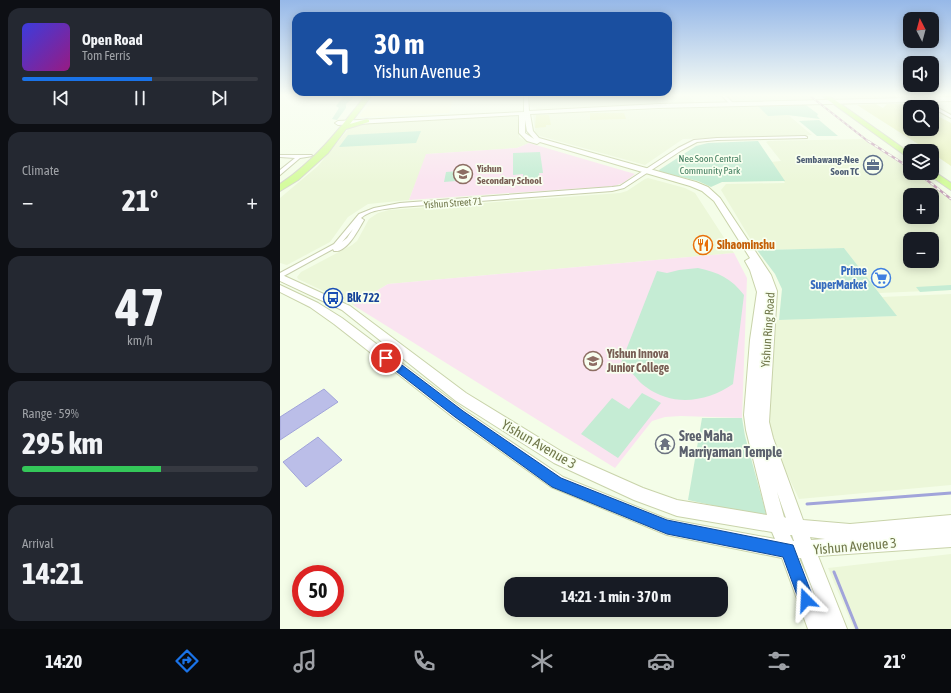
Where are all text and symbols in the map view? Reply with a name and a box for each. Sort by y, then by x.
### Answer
north arrow [903,12,939,48]
map controls [903,12,939,268]
icon: left [308,28,360,80]
text: 30 m [374,28,424,60]
text: Open Road [82,31,143,48]
text: Tom Ferris [82,48,130,63]
button: sound [903,56,939,92]
text: Yishun Avenue 3 [374,61,481,82]
icon: previous [50,87,72,109]
icon: pause [129,87,151,109]
icon: next [208,87,230,109]
button: search [903,100,939,136]
button: layers [903,144,939,180]
park label: Nee Soon Central Community Park [679,153,742,176]
place label: Sembawang-Nee Soon TC [797,154,859,177]
office icon: Sembawang-Nee Soon TC [862,154,884,176]
text: Climate [22,163,59,178]
school or university icon: Yishun Secondary School [452,163,474,185]
place label: Yishun Secondary School [476,163,542,186]
text: 21° [122,183,158,217]
text: − [22,188,33,214]
text: + [247,188,258,214]
button: + [903,188,939,224]
street label: Yishun Street 71 [423,195,483,211]
button: − [903,232,939,268]
restaurant icon: Sihaominshu [692,234,714,256]
place label: Sihaominshu [717,238,775,252]
place label: Prime SuperMarket [810,264,868,292]
supermarket icon: Prime SuperMarket [870,267,892,289]
text: 47 [116,277,164,337]
bus stop icon: Blk 722 [322,287,344,309]
place label: Blk 722 [347,291,380,305]
street label: Yishun Ring Road [758,292,778,368]
text: km/h [127,333,153,348]
pin [369,341,403,375]
icon: arrive [375,347,397,369]
place label: Yishun Innova Junior College [606,347,670,375]
school or university icon: Yishun Innova Junior College [582,350,604,372]
text: Range · 59% [22,406,79,421]
street label: Yishun Avenue 3 [499,416,579,472]
text: 295 km [22,426,103,460]
place label: Sree Maha Marriyaman Temple [679,428,782,460]
temple icon: Sree Maha Marriyaman Temple [654,433,676,455]
street label: Yishun Avenue 3 [813,534,897,558]
text: Arrival [22,536,54,551]
text: 14:21 [22,556,84,590]
speed limit sign: 50 [292,565,344,617]
position arrow [785,579,827,621]
text: 14:21 · 1 min · 370 m [561,588,671,605]
icon: directions [173,647,201,675]
icon: music [291,647,319,675]
icon: phone [410,647,438,675]
icon: climate [528,647,556,675]
icon: car [647,647,675,675]
icon: filters [765,647,793,675]
text: 14:20 [45,651,82,672]
text: 21° [884,651,906,672]

